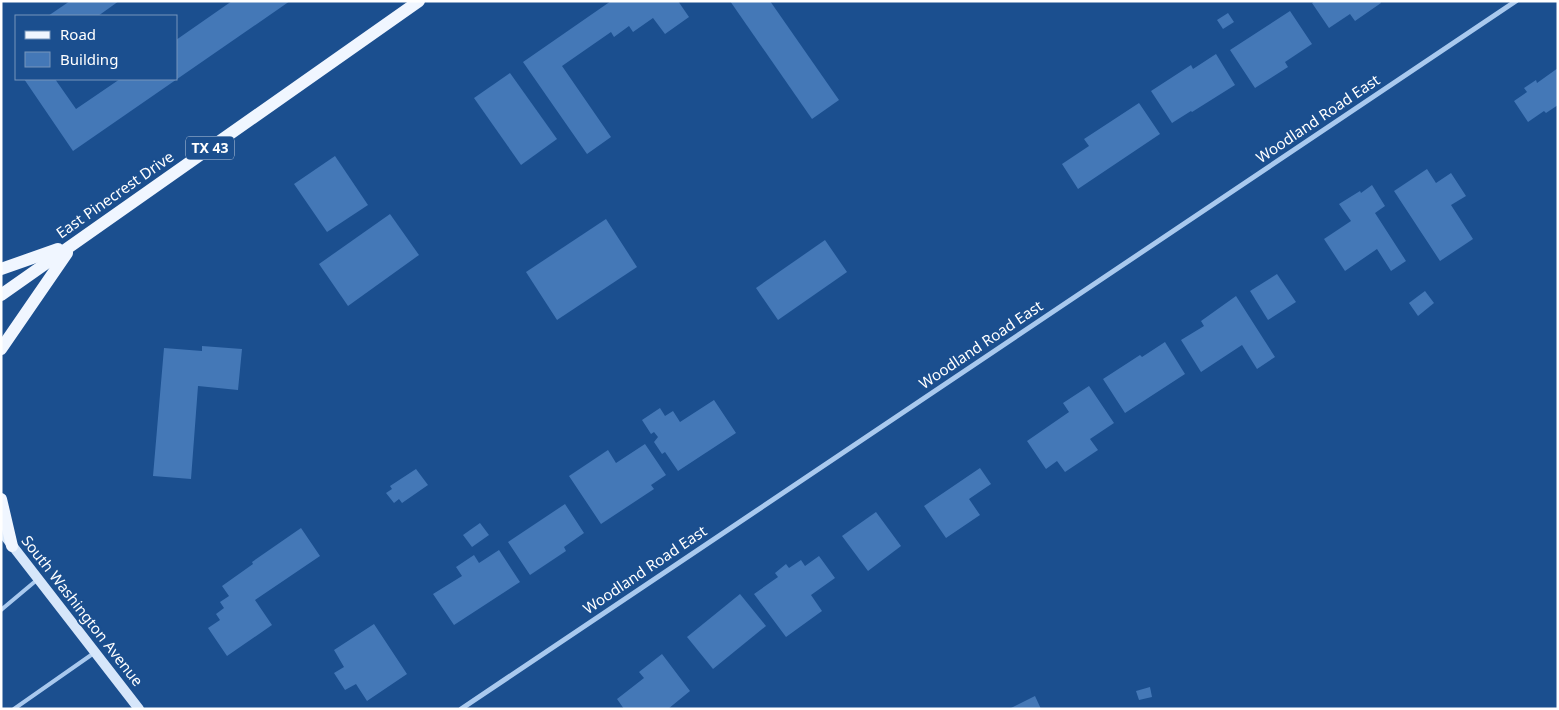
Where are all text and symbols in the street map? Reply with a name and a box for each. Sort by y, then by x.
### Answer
legend [15,15,178,80]
text: Road [60,24,96,44]
text: Building [60,49,118,69]
street label: Woodland Road East [1252,69,1384,167]
road number: TX 43 [186,136,234,160]
street label: East Pinecrest Drive [52,146,177,242]
street label: Woodland Road East [915,295,1047,393]
street label: Woodland Road East [579,520,711,618]
street label: South Washington Avenue [18,531,148,690]

